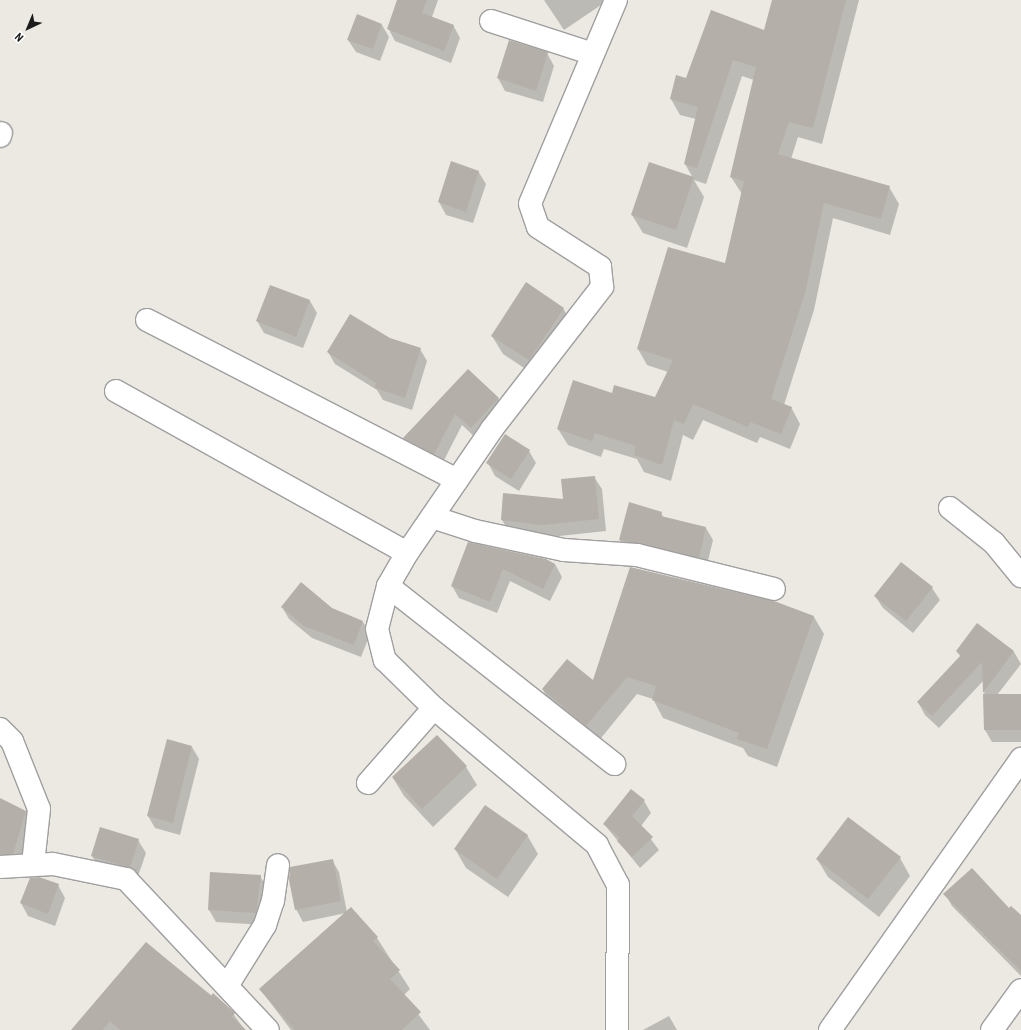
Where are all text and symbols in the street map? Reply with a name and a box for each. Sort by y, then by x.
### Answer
north arrow [8,8,48,48]
text: N [12,30,26,44]

